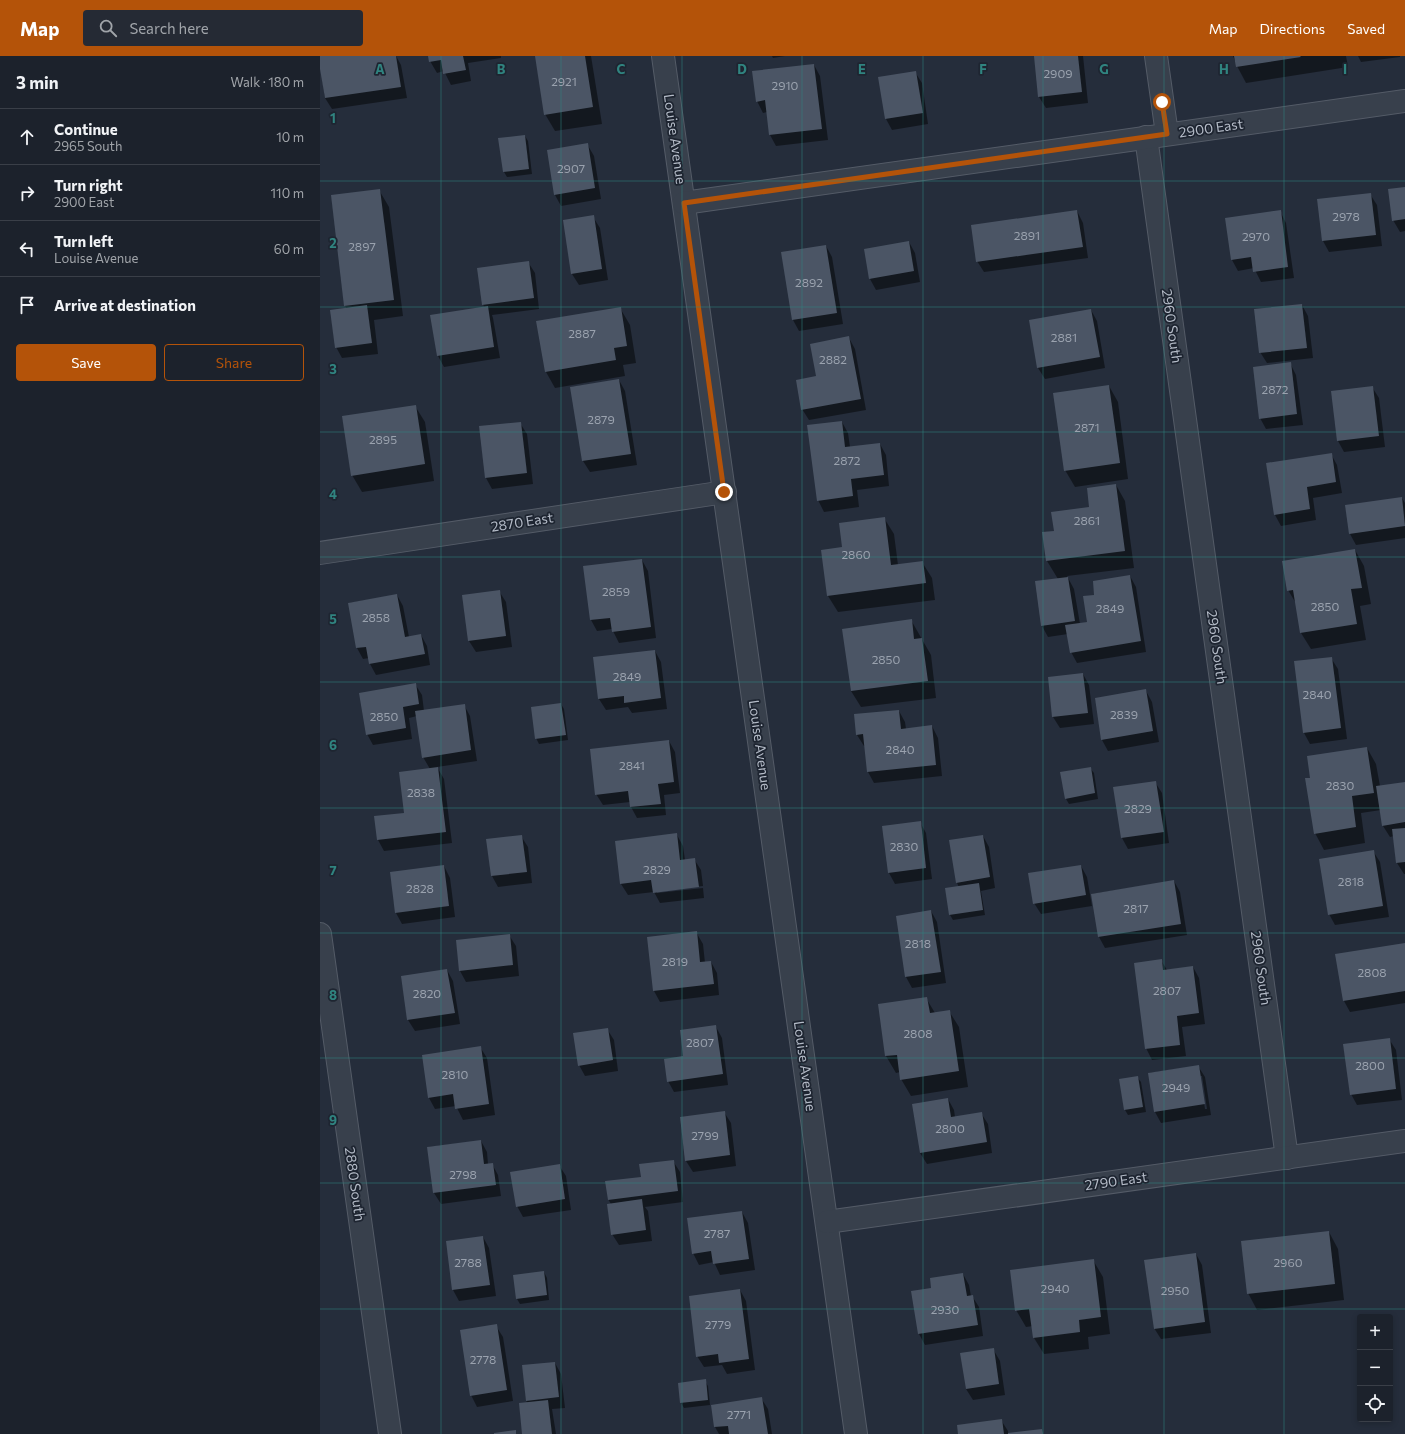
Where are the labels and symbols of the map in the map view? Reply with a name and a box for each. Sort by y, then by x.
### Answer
text: A [375,61,385,77]
text: B [497,61,506,77]
text: C [617,61,626,77]
text: D [737,61,747,77]
text: E [858,61,866,77]
text: F [979,61,987,77]
text: G [1099,61,1109,77]
text: H [1219,61,1229,77]
text: I [1343,61,1347,77]
house number: 2909 [1043,66,1073,80]
house number: 2921 [551,74,577,88]
house number: 2910 [772,78,799,92]
street label: Louise Avenue [661,93,690,185]
route start [1153,93,1171,111]
text: 1 [330,110,336,126]
street label: 2900 East [1178,115,1244,140]
house number: 2907 [557,161,585,175]
house number: 2978 [1332,209,1360,223]
house number: 2891 [1014,228,1040,242]
house number: 2970 [1242,229,1270,243]
text: 2 [329,235,337,251]
house number: 2897 [348,239,376,253]
house number: 2892 [795,275,823,289]
street label: 2960 South [1159,288,1186,364]
house number: 2887 [568,326,596,340]
house number: 2881 [1051,330,1077,344]
house number: 2882 [819,352,847,366]
text: 3 [329,361,337,377]
house number: 2872 [1262,382,1289,396]
house number: 2879 [587,412,615,426]
house number: 2871 [1074,420,1100,434]
house number: 2895 [369,432,397,446]
house number: 2872 [834,453,861,467]
route end [715,483,733,501]
text: 4 [329,486,337,502]
street label: 2870 East [489,508,555,535]
house number: 2861 [1074,513,1100,527]
house number: 2860 [841,547,871,561]
house number: 2859 [602,584,630,598]
house number: 2850 [1311,599,1339,613]
house number: 2849 [1096,601,1124,615]
street label: 2960 South [1204,609,1231,685]
house number: 2858 [362,610,390,624]
text: 5 [329,611,337,627]
house number: 2850 [872,652,900,666]
house number: 2849 [613,669,641,683]
house number: 2840 [1303,687,1332,701]
street label: Louise Avenue [746,699,775,791]
house number: 2839 [1110,707,1138,721]
house number: 2850 [370,709,398,723]
text: 6 [329,737,337,753]
house number: 2840 [886,742,915,756]
house number: 2841 [619,758,645,772]
house number: 2830 [1326,778,1354,792]
house number: 2838 [407,785,435,799]
house number: 2829 [1124,801,1152,815]
house number: 2830 [890,839,918,853]
text: 7 [329,862,337,878]
house number: 2829 [643,862,671,876]
house number: 2818 [1338,874,1364,888]
house number: 2828 [406,881,434,895]
house number: 2817 [1123,901,1149,915]
street label: 2960 South [1248,930,1275,1006]
house number: 2818 [905,936,931,950]
house number: 2819 [662,954,688,968]
house number: 2808 [1357,965,1387,979]
house number: 2807 [1153,983,1181,997]
house number: 2820 [413,986,441,1000]
text: 8 [329,987,337,1003]
street label: Louise Avenue [791,1020,820,1112]
house number: 2808 [903,1026,933,1040]
house number: 2807 [686,1035,714,1049]
house number: 2800 [1355,1058,1385,1072]
house number: 2810 [442,1067,469,1081]
house number: 2949 [1162,1080,1190,1094]
text: 9 [329,1112,337,1128]
house number: 2800 [935,1121,965,1135]
house number: 2799 [691,1128,719,1142]
street label: 2880 South [342,1146,369,1222]
house number: 2798 [449,1167,477,1181]
street label: 2790 East [1083,1168,1149,1193]
house number: 2787 [704,1226,730,1240]
house number: 2788 [454,1255,482,1269]
house number: 2960 [1273,1255,1303,1269]
house number: 2940 [1041,1281,1070,1295]
house number: 2950 [1161,1283,1189,1297]
house number: 2930 [931,1302,959,1316]
house number: 2779 [705,1317,731,1331]
house number: 2778 [470,1352,496,1366]
house number: 2771 [727,1407,751,1421]

